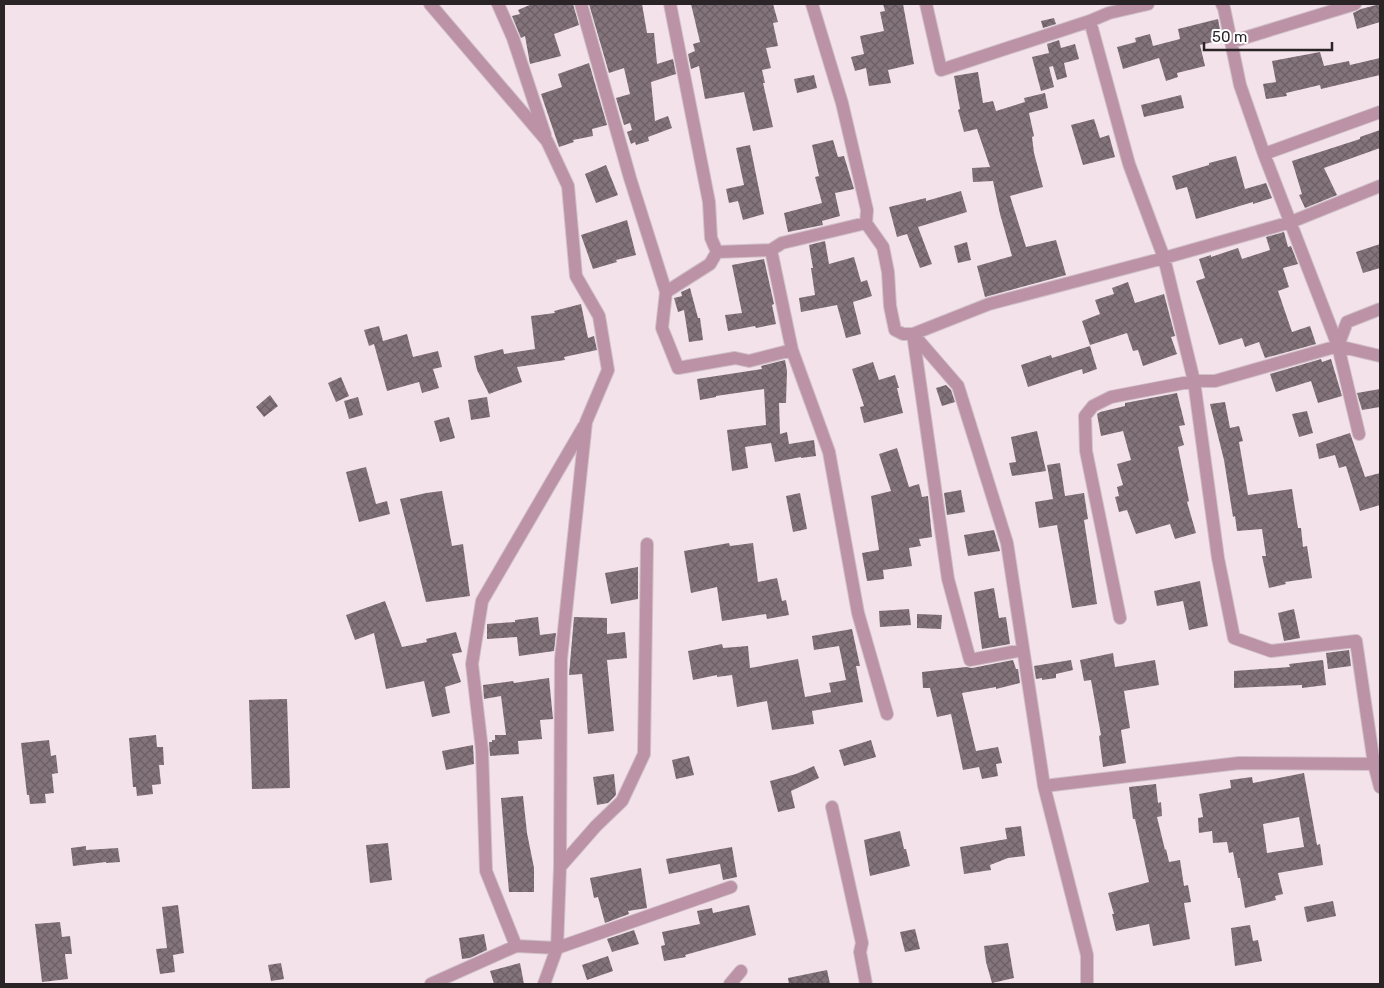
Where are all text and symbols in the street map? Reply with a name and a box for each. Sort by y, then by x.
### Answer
scale bar [1204,20,1332,52]
text: 50 m [1212,28,1247,46]

